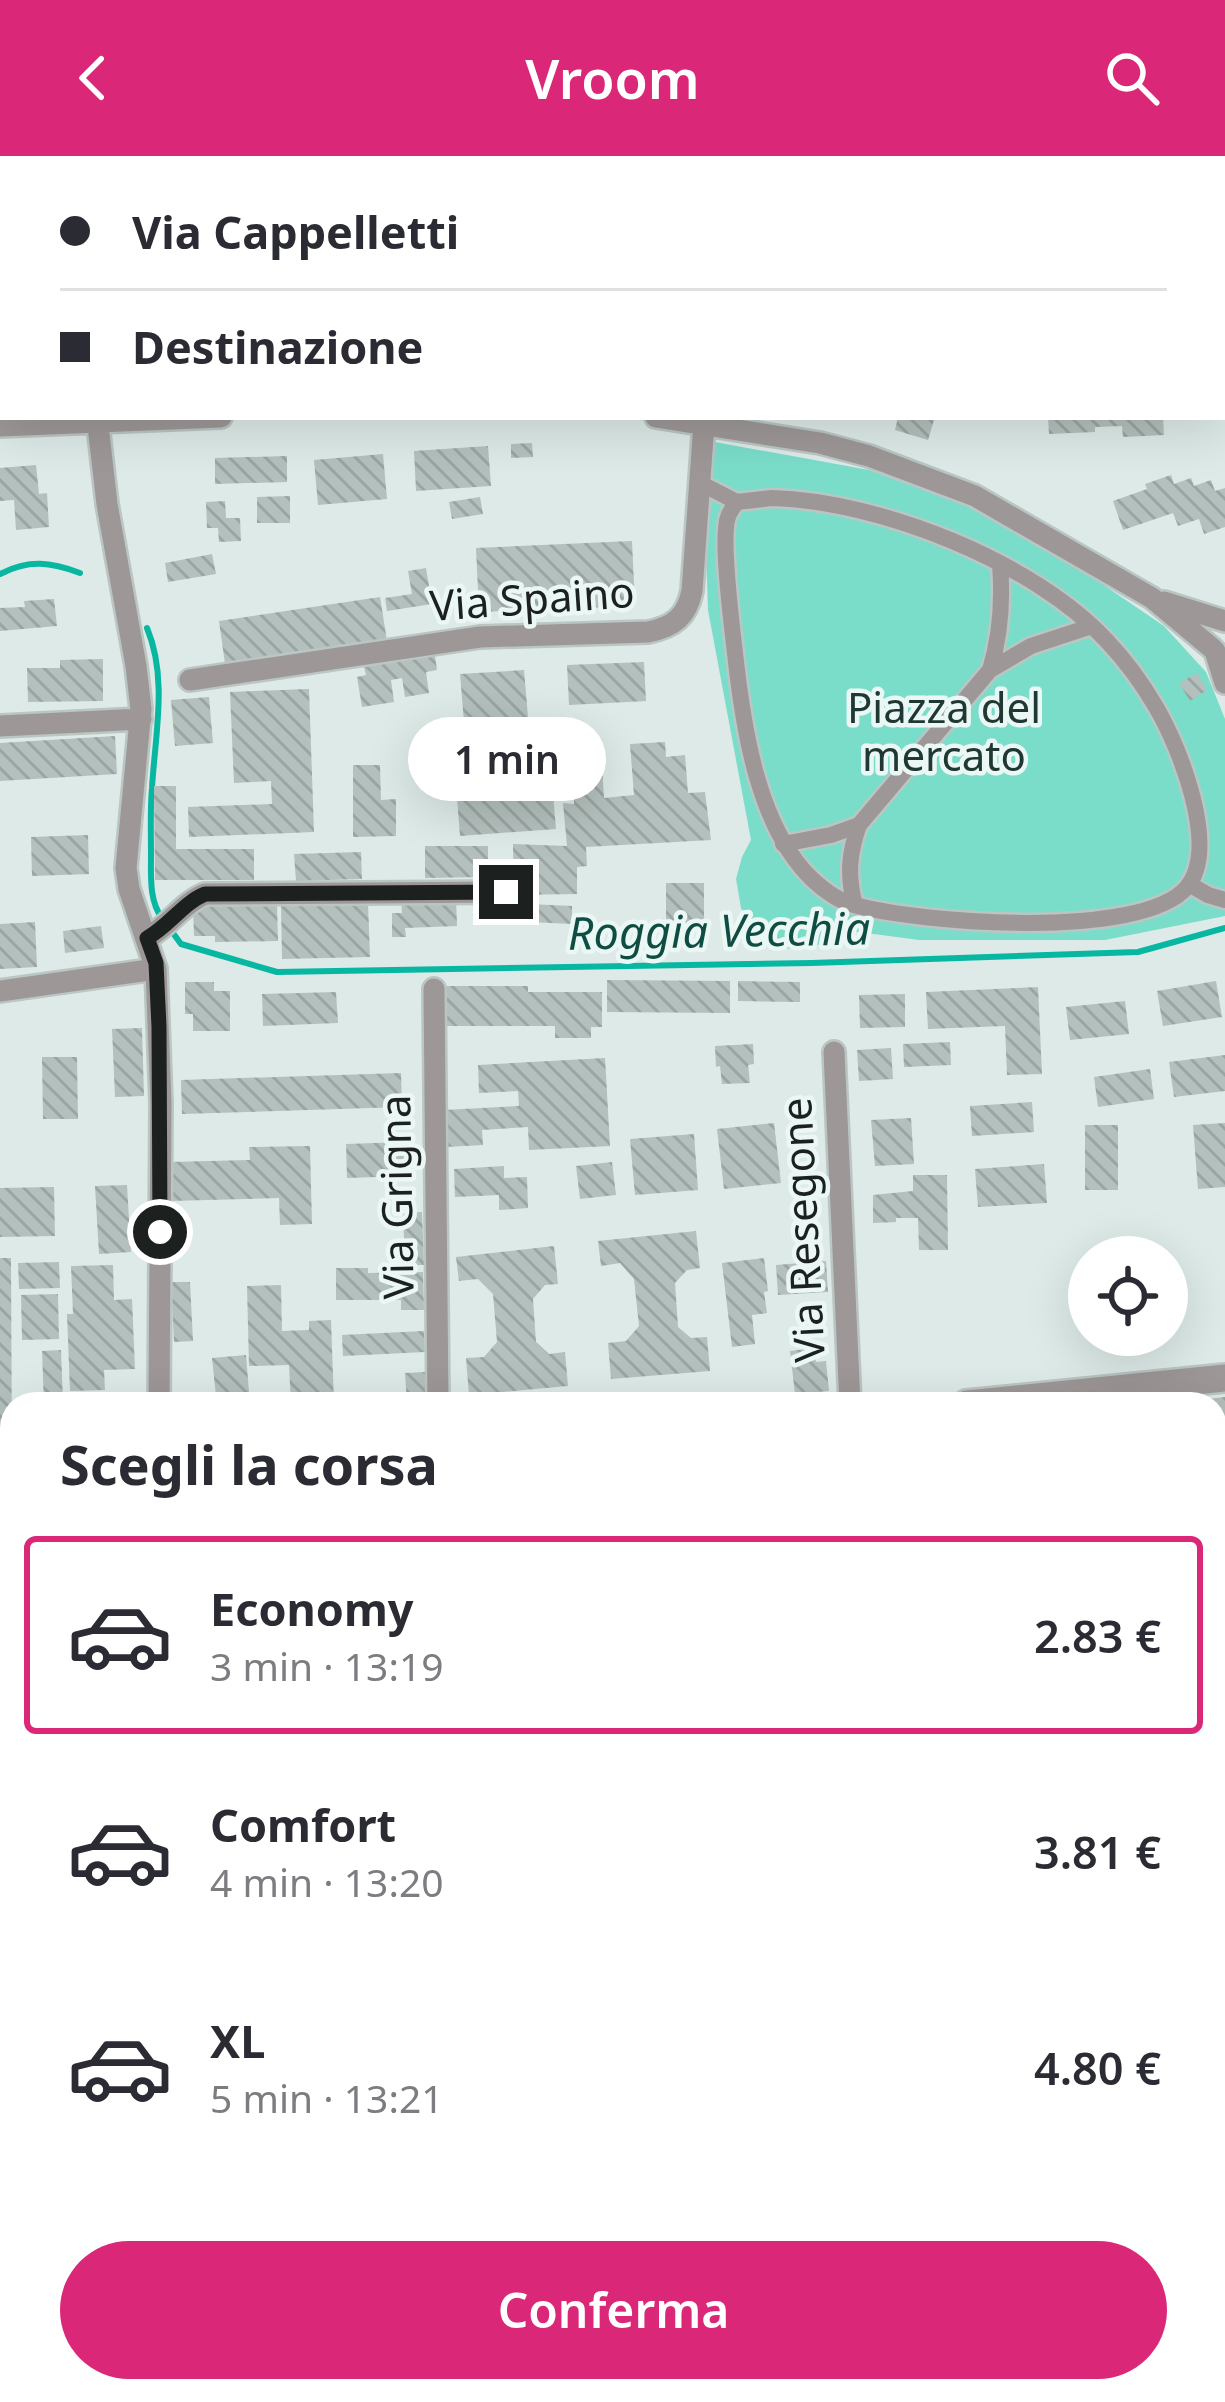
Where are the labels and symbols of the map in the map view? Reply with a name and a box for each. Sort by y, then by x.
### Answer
street label: Via Spaino [428,562,636,633]
park label: Piazza del mercato [847,678,1041,783]
callout: 1 min [407,718,605,802]
route end [479,865,533,919]
water label: Roggia Vecchia [567,896,871,963]
street label: Via Grigna [365,1094,426,1300]
street label: Via Resegone [766,1096,837,1364]
route start [133,1205,187,1259]

